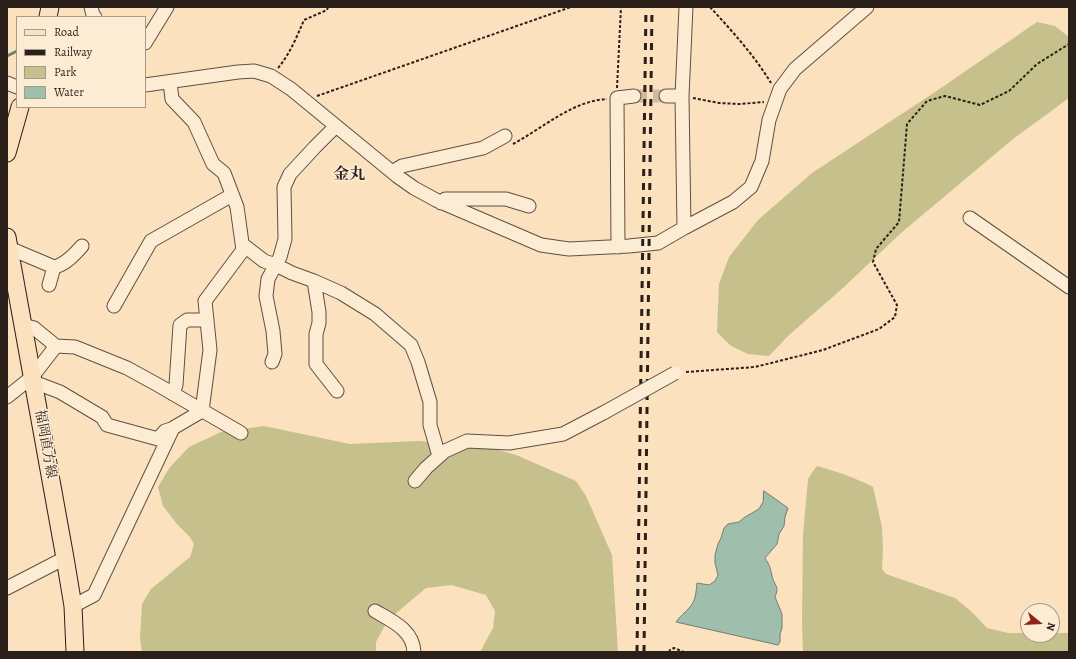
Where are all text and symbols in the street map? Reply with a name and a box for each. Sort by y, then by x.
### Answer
legend [16,16,146,108]
text: Road [54,24,79,40]
text: Railway [54,44,92,60]
text: Park [54,64,77,80]
text: Water [54,84,84,100]
district label: 金丸 [333,165,365,185]
street label: 福岡直方線 [31,408,59,480]
north arrow [1020,603,1060,643]
text: N [1043,620,1059,633]

